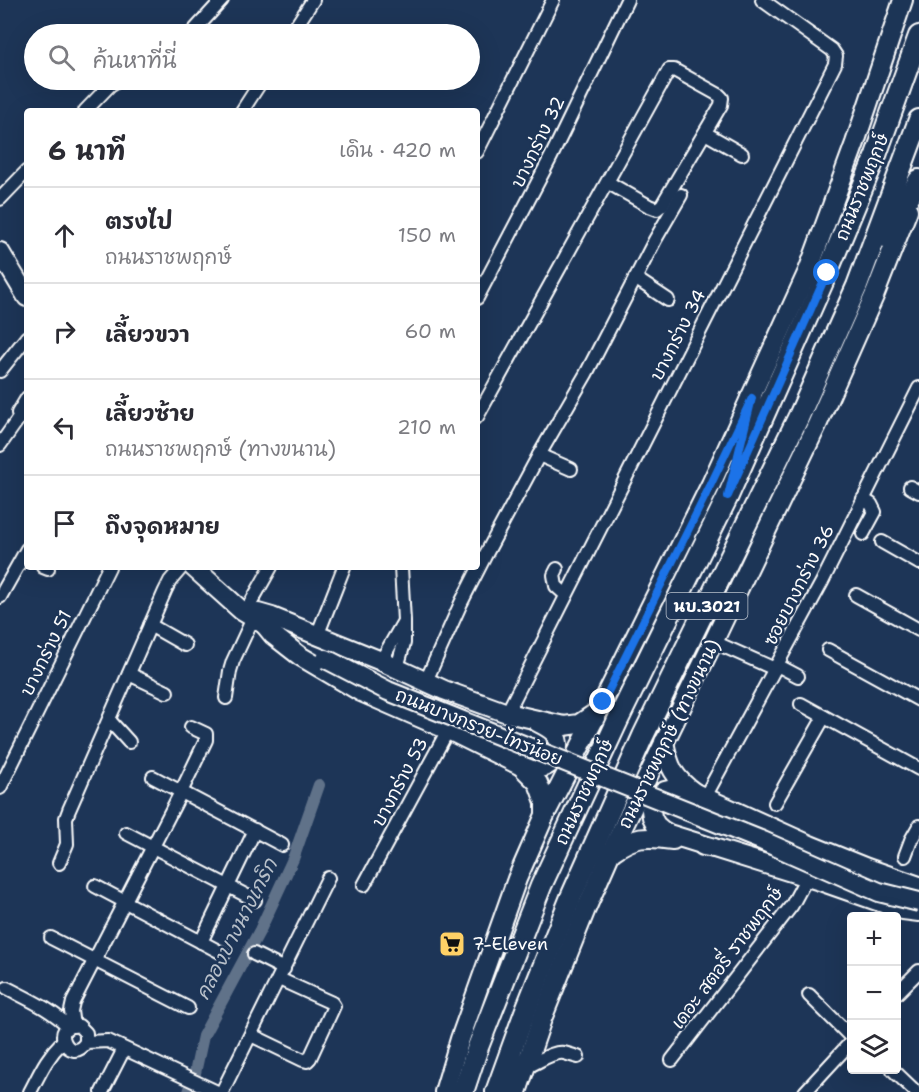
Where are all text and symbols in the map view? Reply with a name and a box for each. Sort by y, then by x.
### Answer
search box [24,24,480,90]
icon: search [45,41,78,74]
text: ค้นหาที่นี่ [93,46,177,75]
street label: บางกร่าง 32 [506,92,570,192]
street label: ถนนราชพฤกษ์ [829,129,895,244]
text: 6 นาที [48,133,125,168]
text: เดิน · 420 m [339,137,456,163]
text: ตรงไป [105,207,173,236]
icon: ahead [48,219,81,252]
text: 150 m [398,222,456,248]
text: ถนนราชพฤกษ์ [105,244,232,270]
route start [813,259,839,285]
street label: บางกร่าง 34 [645,285,711,385]
icon: right [48,315,81,348]
text: 60 m [404,318,456,344]
text: เลี้ยวขวา [105,320,189,349]
text: เลี้ยวซ้าย [105,399,195,428]
icon: left [48,411,81,444]
text: 210 m [397,414,456,440]
text: ถนนราชพฤกษ์ (ทางขนาน) [105,436,336,462]
icon: arrive [48,507,81,540]
text: ถึงจุดหมาย [105,512,220,541]
street label: ซอยบางกร่าง 36 [758,520,840,650]
road number: นบ.3021 [666,593,748,619]
street label: บางกร่าง 51 [15,606,77,700]
street label: ถนนราชพฤกษ์ (ทางขนาน) [612,635,725,833]
street label: ถนนบางกรวย-ไทรน้อย [392,682,567,772]
route end [589,688,615,714]
street label: บางกร่าง 53 [366,733,434,831]
street label: ถนนราชพฤกษ์ [548,735,619,849]
water label: คลองบางนางเกริก [189,853,283,1004]
street label: เดอะ สตอรี่ ราชพฤกษ์ [661,879,788,1034]
map controls [847,912,901,1074]
button: + [847,912,901,966]
supermarket icon: 7-Eleven [437,929,467,959]
place label: 7-Eleven [472,932,548,956]
button: − [847,966,901,1020]
button: layers [847,1020,901,1074]

